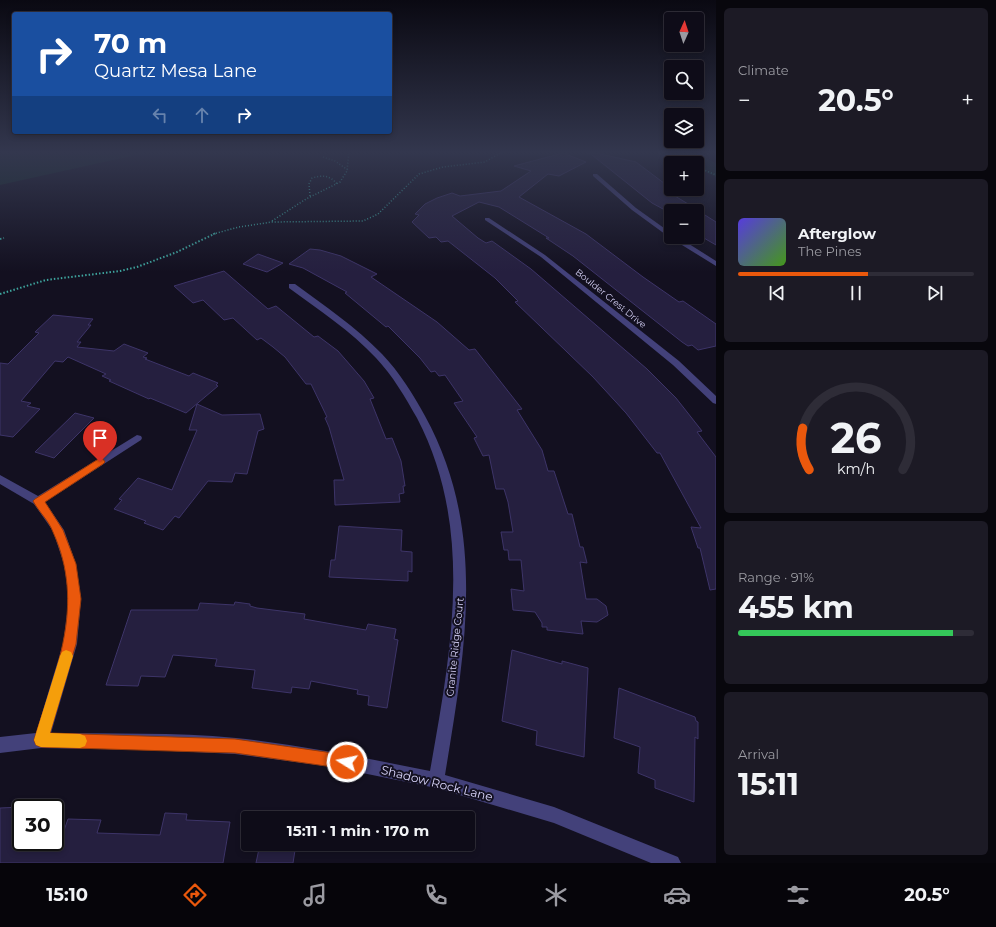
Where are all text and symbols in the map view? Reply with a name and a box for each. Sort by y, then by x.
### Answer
north arrow [664,12,704,52]
map controls [664,12,704,244]
text: 70 m [94,26,167,60]
icon: right [28,28,80,80]
text: Quartz Mesa Lane [94,60,257,82]
button: search [664,60,704,100]
text: Climate [738,62,789,78]
text: 20.5° [818,82,894,119]
text: − [738,87,751,114]
text: + [961,87,974,114]
icon: left [149,104,171,126]
icon: ahead [191,104,213,126]
icon: right [233,104,255,126]
button: layers [664,108,704,148]
button: + [664,156,704,196]
button: − [664,204,704,244]
text: Afterglow [798,224,876,243]
text: The Pines [798,243,861,259]
street label: Boulder Crest Drive [573,266,649,330]
icon: previous [766,282,788,304]
icon: pause [845,282,867,304]
icon: next [924,282,946,304]
text: 26 [830,412,882,462]
pin [83,421,117,462]
icon: arrive [89,427,111,449]
text: km/h [837,459,875,477]
text: Range · 91% [738,569,814,585]
text: 455 km [738,589,854,626]
street label: Granite Ridge Court [443,597,467,697]
position arrow [326,741,368,783]
text: Arrival [738,746,779,762]
street label: Shadow Rock Lane [380,762,494,804]
text: 15:11 [738,766,799,803]
speed limit sign: 30 [12,799,64,851]
text: 15:11 · 1 min · 170 m [287,821,429,840]
icon: directions [181,881,209,909]
icon: music [301,881,329,909]
icon: phone [422,881,450,909]
icon: climate [542,881,570,909]
icon: car [663,881,691,909]
icon: filters [784,881,812,909]
text: 15:10 [46,884,88,906]
text: 20.5° [904,884,950,906]

